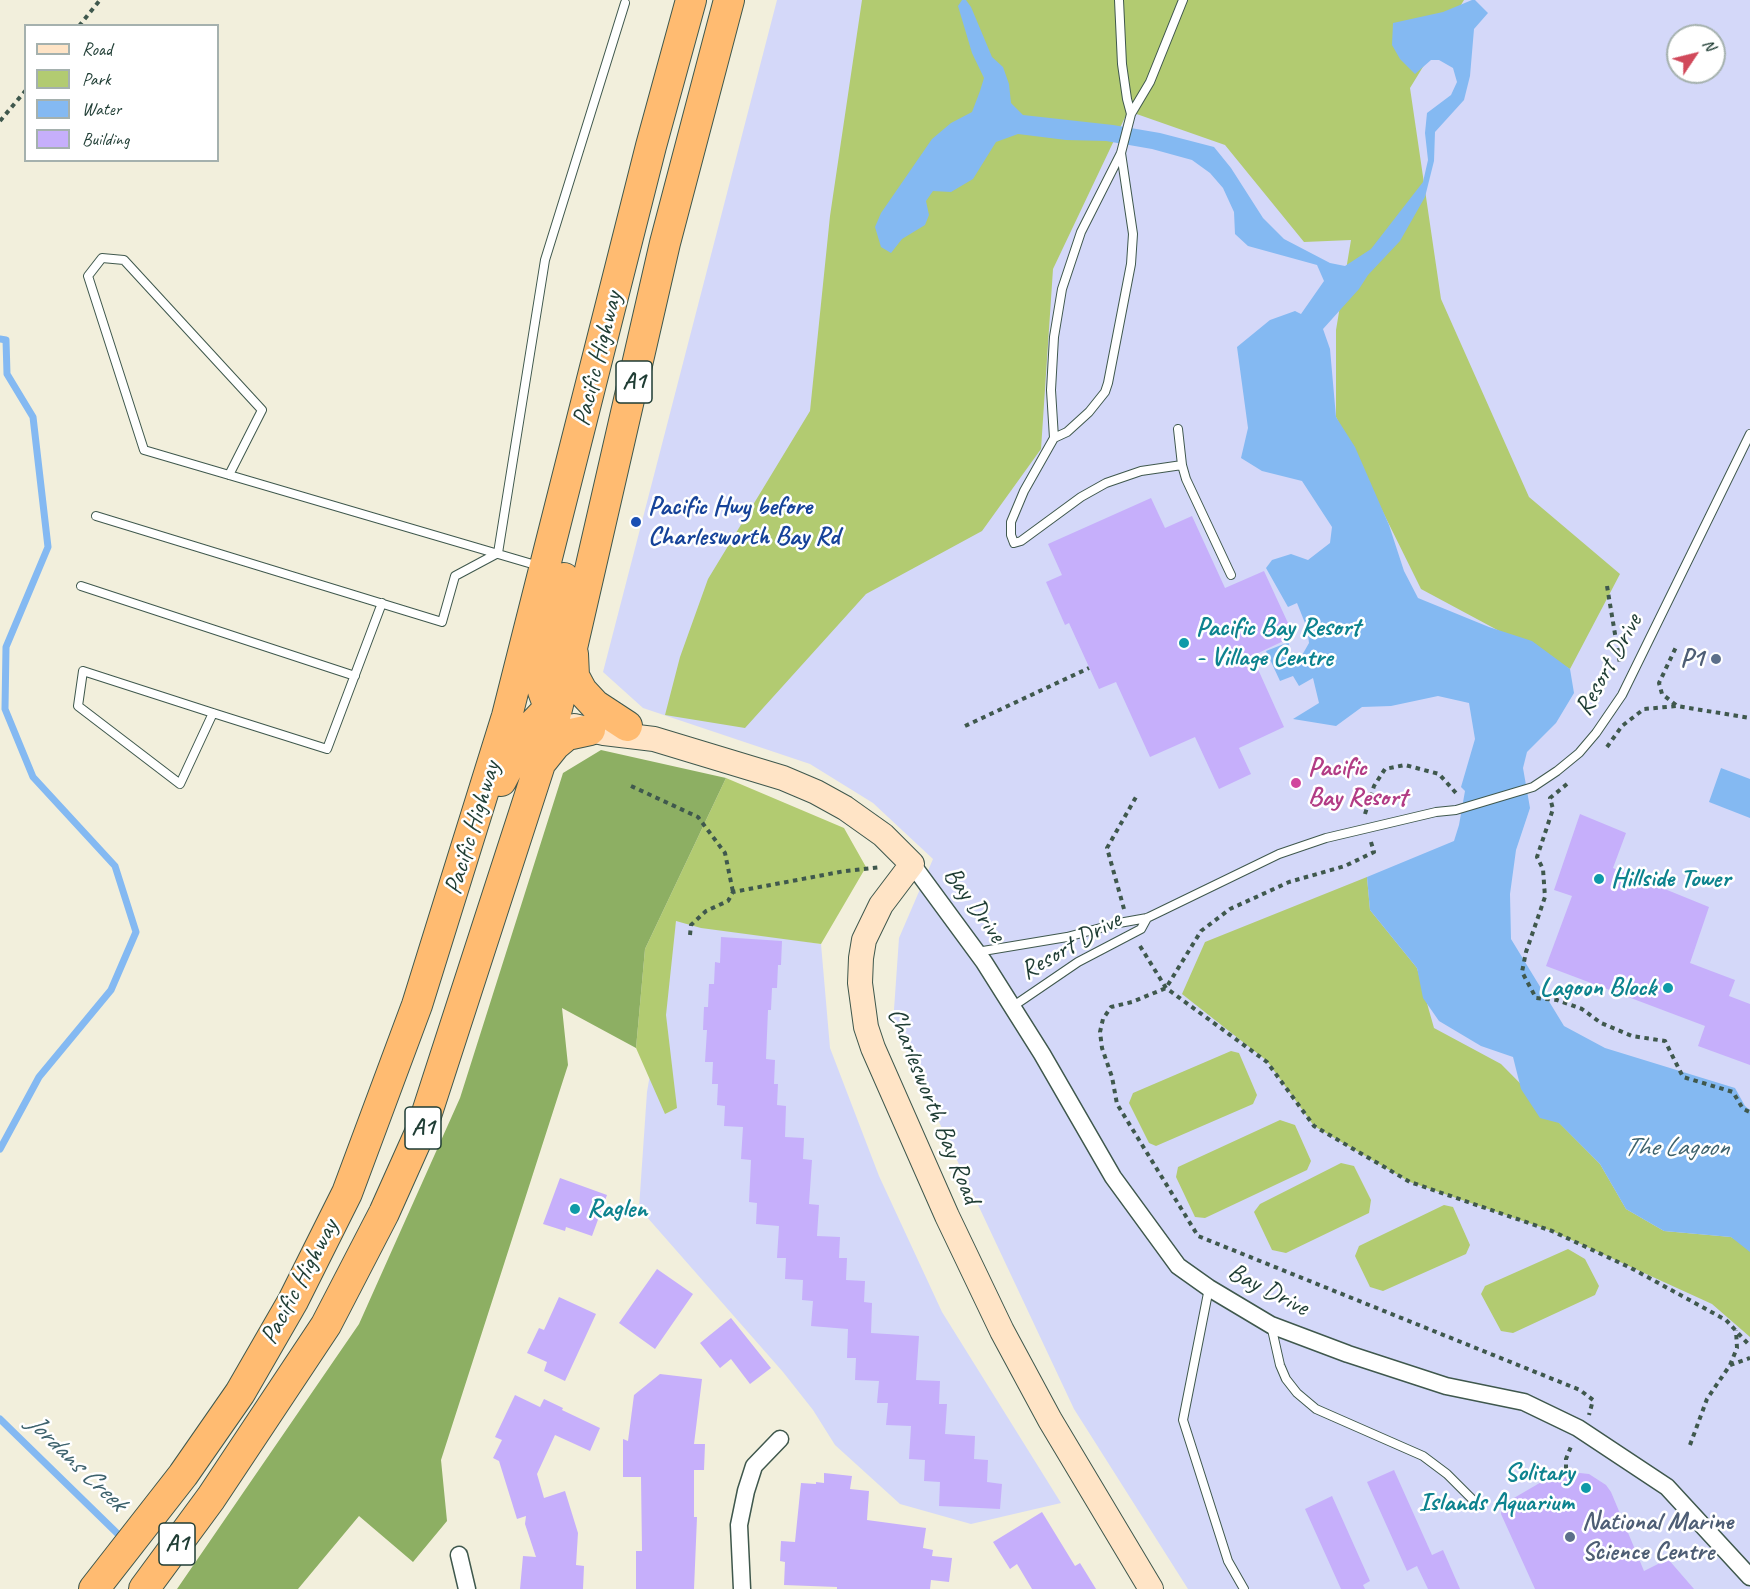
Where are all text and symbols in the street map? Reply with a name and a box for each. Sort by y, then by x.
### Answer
legend [24,24,219,162]
north arrow [1666,24,1726,84]
text: N [1698,35,1720,55]
text: Road [82,38,112,60]
text: Park [82,68,111,90]
text: Water [82,98,121,120]
text: Building [82,128,129,150]
street label: Pacific Highway [566,289,630,429]
road number: A1 [616,361,652,403]
place label: Pacific Hwy before Charlesworth Bay Rd [648,491,839,552]
marker: Pacific Hwy before Charlesworth Bay Rd [629,515,643,529]
street label: Resort Drive [1568,609,1650,721]
place label: Pacific Bay Resort - Village Centre [1196,612,1360,674]
marker: Pacific Bay Resort - Village Centre [1177,636,1191,650]
place label: P1 [1680,643,1704,675]
marker: P1 [1709,652,1723,666]
place label: Pacific Bay Resort [1308,752,1407,814]
street label: Pacific Highway [438,758,508,898]
marker: Pacific Bay Resort [1289,776,1303,790]
street label: Bay Drive [936,861,1012,949]
place label: Hillside Tower [1611,863,1730,895]
marker: Hillside Tower [1592,872,1606,886]
street label: Resort Drive [1015,905,1127,987]
place label: Lagoon Block [1540,972,1656,1004]
marker: Lagoon Block [1661,981,1675,995]
street label: Charlesworth Bay Road [879,1004,987,1208]
road number: A1 [405,1107,441,1149]
water label: The Lagoon [1624,1132,1728,1164]
place label: Raglen [587,1193,647,1225]
marker: Raglen [568,1202,582,1216]
street label: Pacific Highway [254,1214,346,1350]
street label: Bay Drive [1223,1257,1313,1323]
water label: Jordans Creek [19,1407,133,1519]
place label: Solitary Islands Aquarium [1419,1457,1574,1518]
marker: Solitary Islands Aquarium [1579,1481,1593,1495]
place label: National Marine Science Centre [1582,1506,1733,1568]
road number: A1 [159,1523,195,1565]
marker: National Marine Science Centre [1563,1530,1577,1544]

